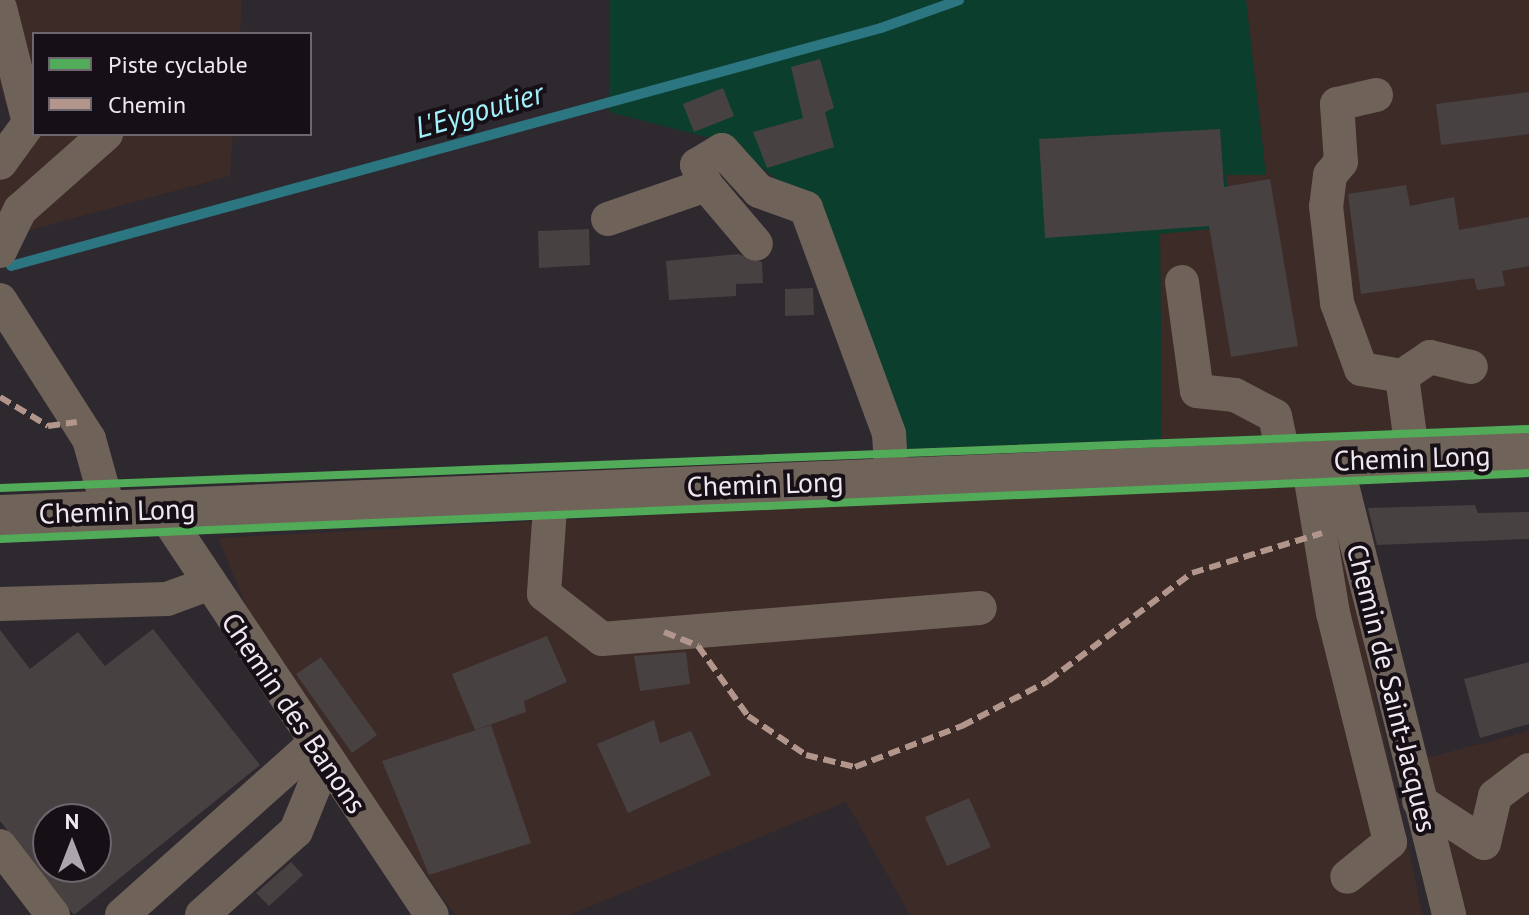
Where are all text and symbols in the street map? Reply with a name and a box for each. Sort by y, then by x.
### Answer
legend [32,32,312,136]
text: Piste cyclable [108,49,248,80]
water label: L'Eygoutier [411,75,547,145]
text: Chemin [108,89,186,120]
street label: Chemin Long [1333,438,1491,478]
street label: Chemin Long [686,464,844,504]
street label: Chemin Long [38,491,196,531]
street label: Chemin de Saint-Jacques [1340,540,1444,836]
street label: Chemin des Banons [214,606,374,820]
north arrow [32,803,112,883]
text: N [65,807,79,835]

